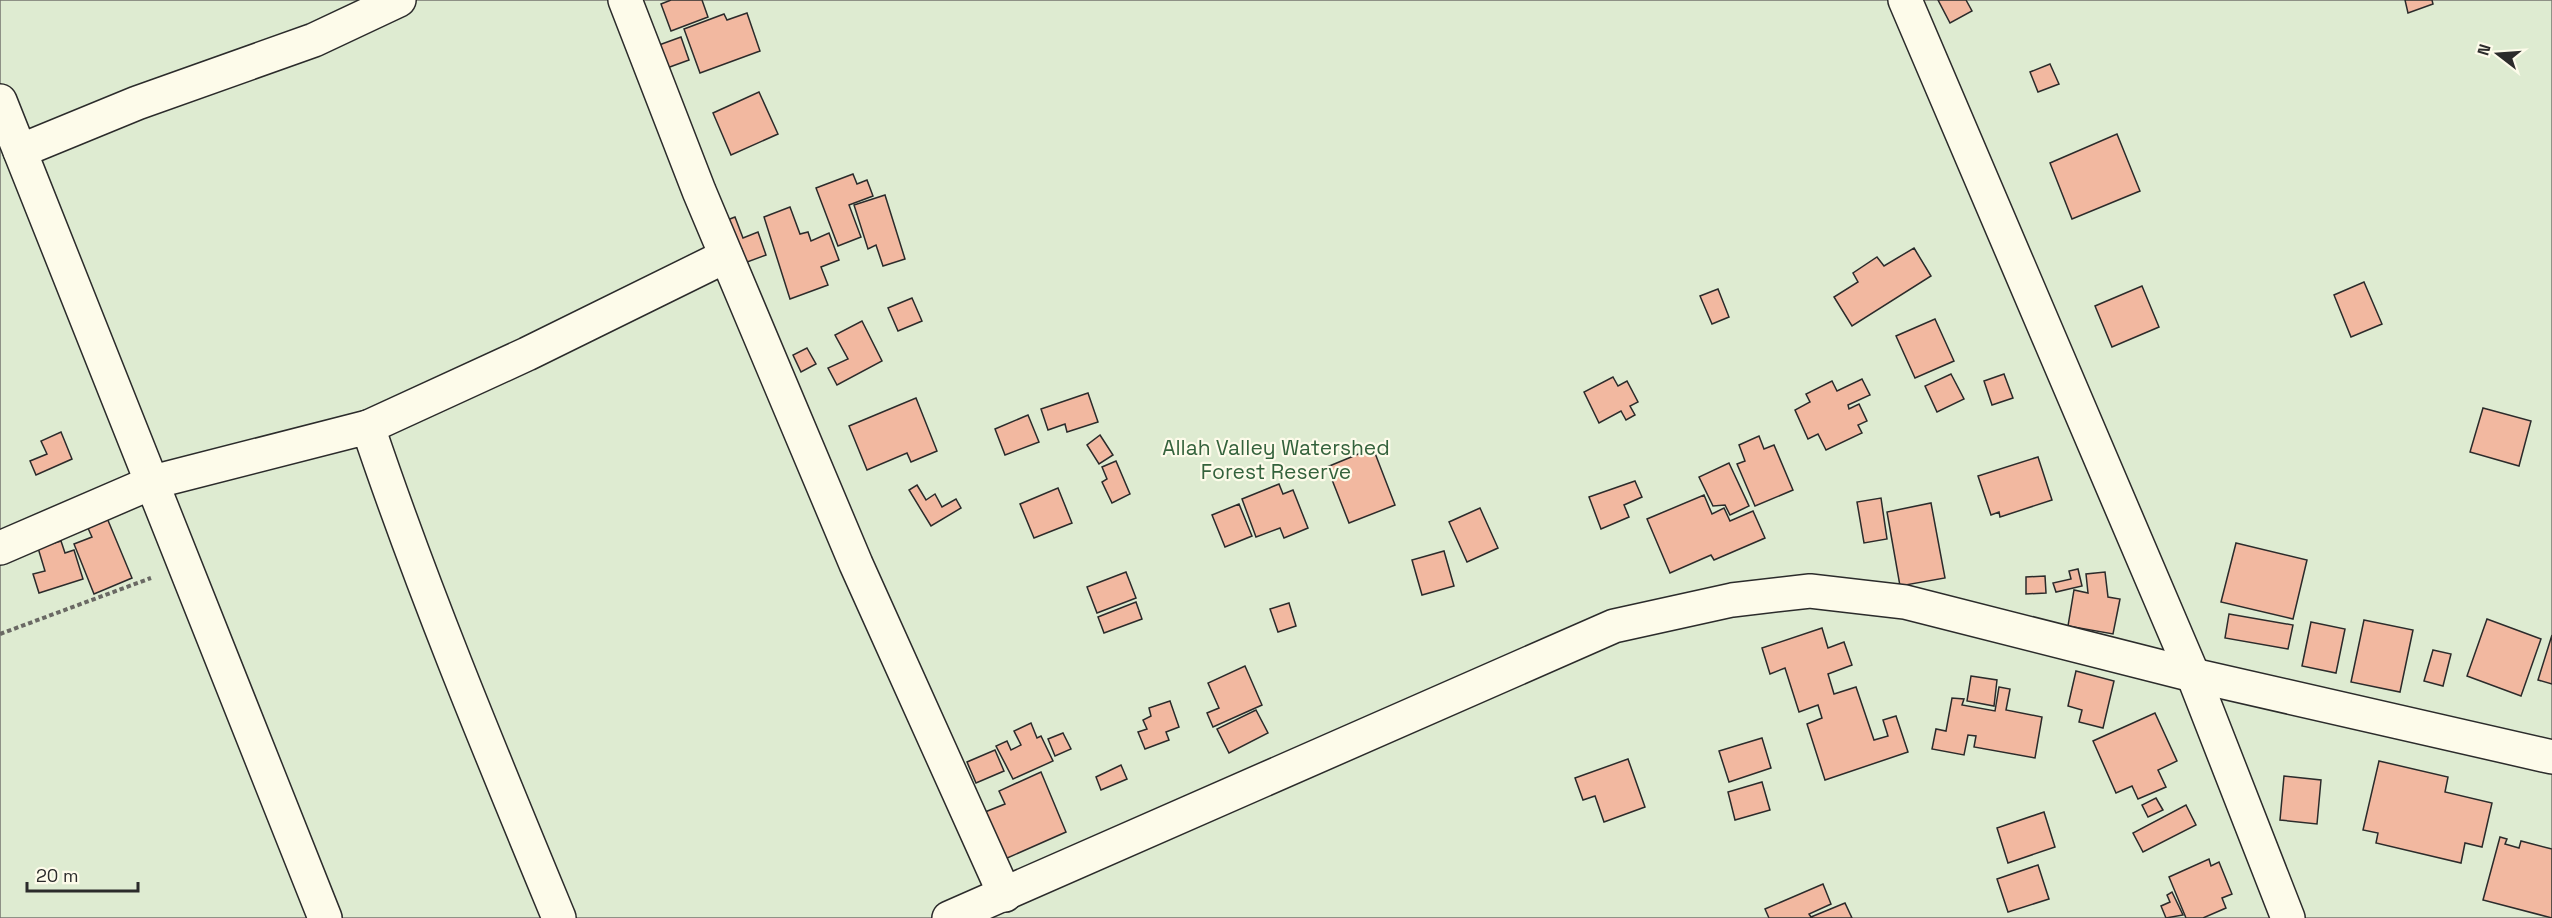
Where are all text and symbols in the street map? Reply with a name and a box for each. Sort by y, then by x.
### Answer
north arrow [2468,24,2528,84]
text: N [2473,42,2496,58]
park label: Allah Valley Watershed Forest Reserve [1162,434,1390,485]
scale bar [27,855,138,893]
text: 20 m [36,864,79,887]

